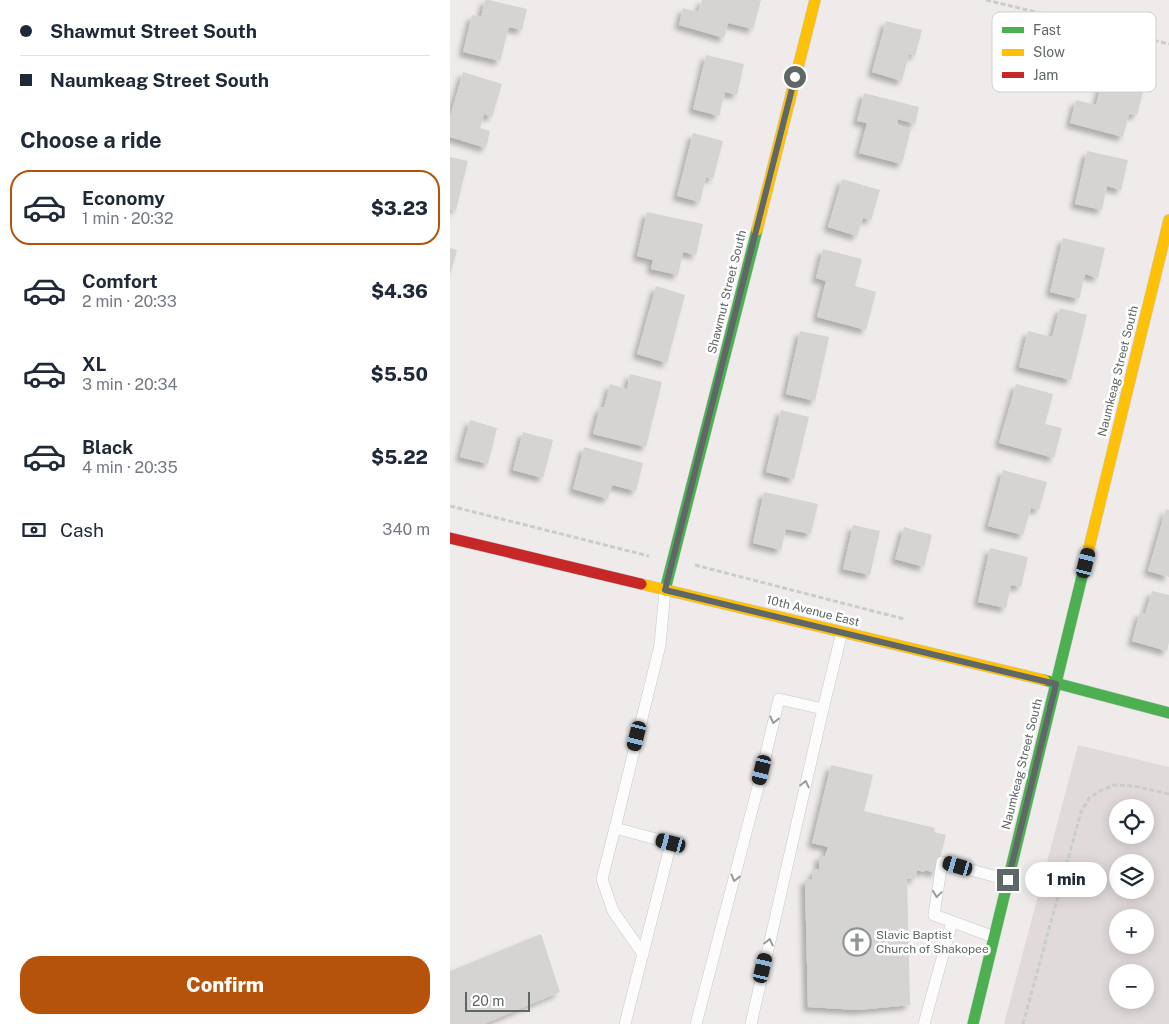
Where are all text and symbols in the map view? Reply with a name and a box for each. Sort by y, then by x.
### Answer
legend [992,12,1156,92]
text: Shawmut Street South [50,20,257,42]
text: Fast [1033,22,1061,38]
text: Slow [1033,44,1065,60]
route start [784,66,806,88]
text: Jam [1033,67,1058,83]
text: Naumkeag Street South [50,69,269,91]
text: Choose a ride [20,127,162,153]
icon: car [22,185,67,230]
text: Economy [82,187,165,209]
text: $3.23 [371,197,428,219]
text: 1 min · 20:32 [82,209,173,228]
street label: Shawmut Street South [705,229,749,355]
icon: car [22,268,67,313]
text: Comfort [82,270,158,292]
text: $4.36 [371,280,428,302]
text: 2 min · 20:33 [82,292,177,311]
street label: Naumkeag Street South [1095,304,1141,438]
icon: car [22,351,67,396]
text: XL [82,353,107,375]
text: $5.50 [371,363,428,385]
text: 3 min · 20:34 [82,375,178,394]
icon: car [22,434,67,479]
text: Black [82,436,133,458]
text: $5.22 [371,446,428,468]
text: 4 min · 20:35 [82,458,178,477]
icon: cash [20,516,48,544]
text: Cash [60,519,104,541]
text: 340 m [382,520,430,539]
car [1075,547,1096,579]
street label: 10th Avenue East [765,593,861,629]
street label: Naumkeag Street South [999,697,1045,831]
one-way arrow [769,715,780,724]
car [626,720,647,752]
car [751,754,772,786]
one-way arrow [799,779,810,788]
map controls [1109,799,1154,1009]
button: locate [1109,799,1154,844]
car [654,832,687,854]
button: layers [1109,854,1154,899]
car [941,855,974,877]
callout: 1 min [1026,862,1108,898]
route end [997,869,1019,891]
text: 1 min [1046,870,1086,889]
one-way arrow [730,873,740,881]
one-way arrow [933,890,943,898]
button: + [1109,909,1154,954]
church icon: Slavic Baptist Church of Shakopee [842,927,872,957]
place label: Slavic Baptist Church of Shakopee [876,928,989,956]
one-way arrow [763,938,774,947]
car [752,952,773,984]
button: Confirm [20,956,430,1014]
button: − [1109,964,1154,1009]
scale bar [465,989,530,1012]
text: 20 m [472,993,504,1009]

